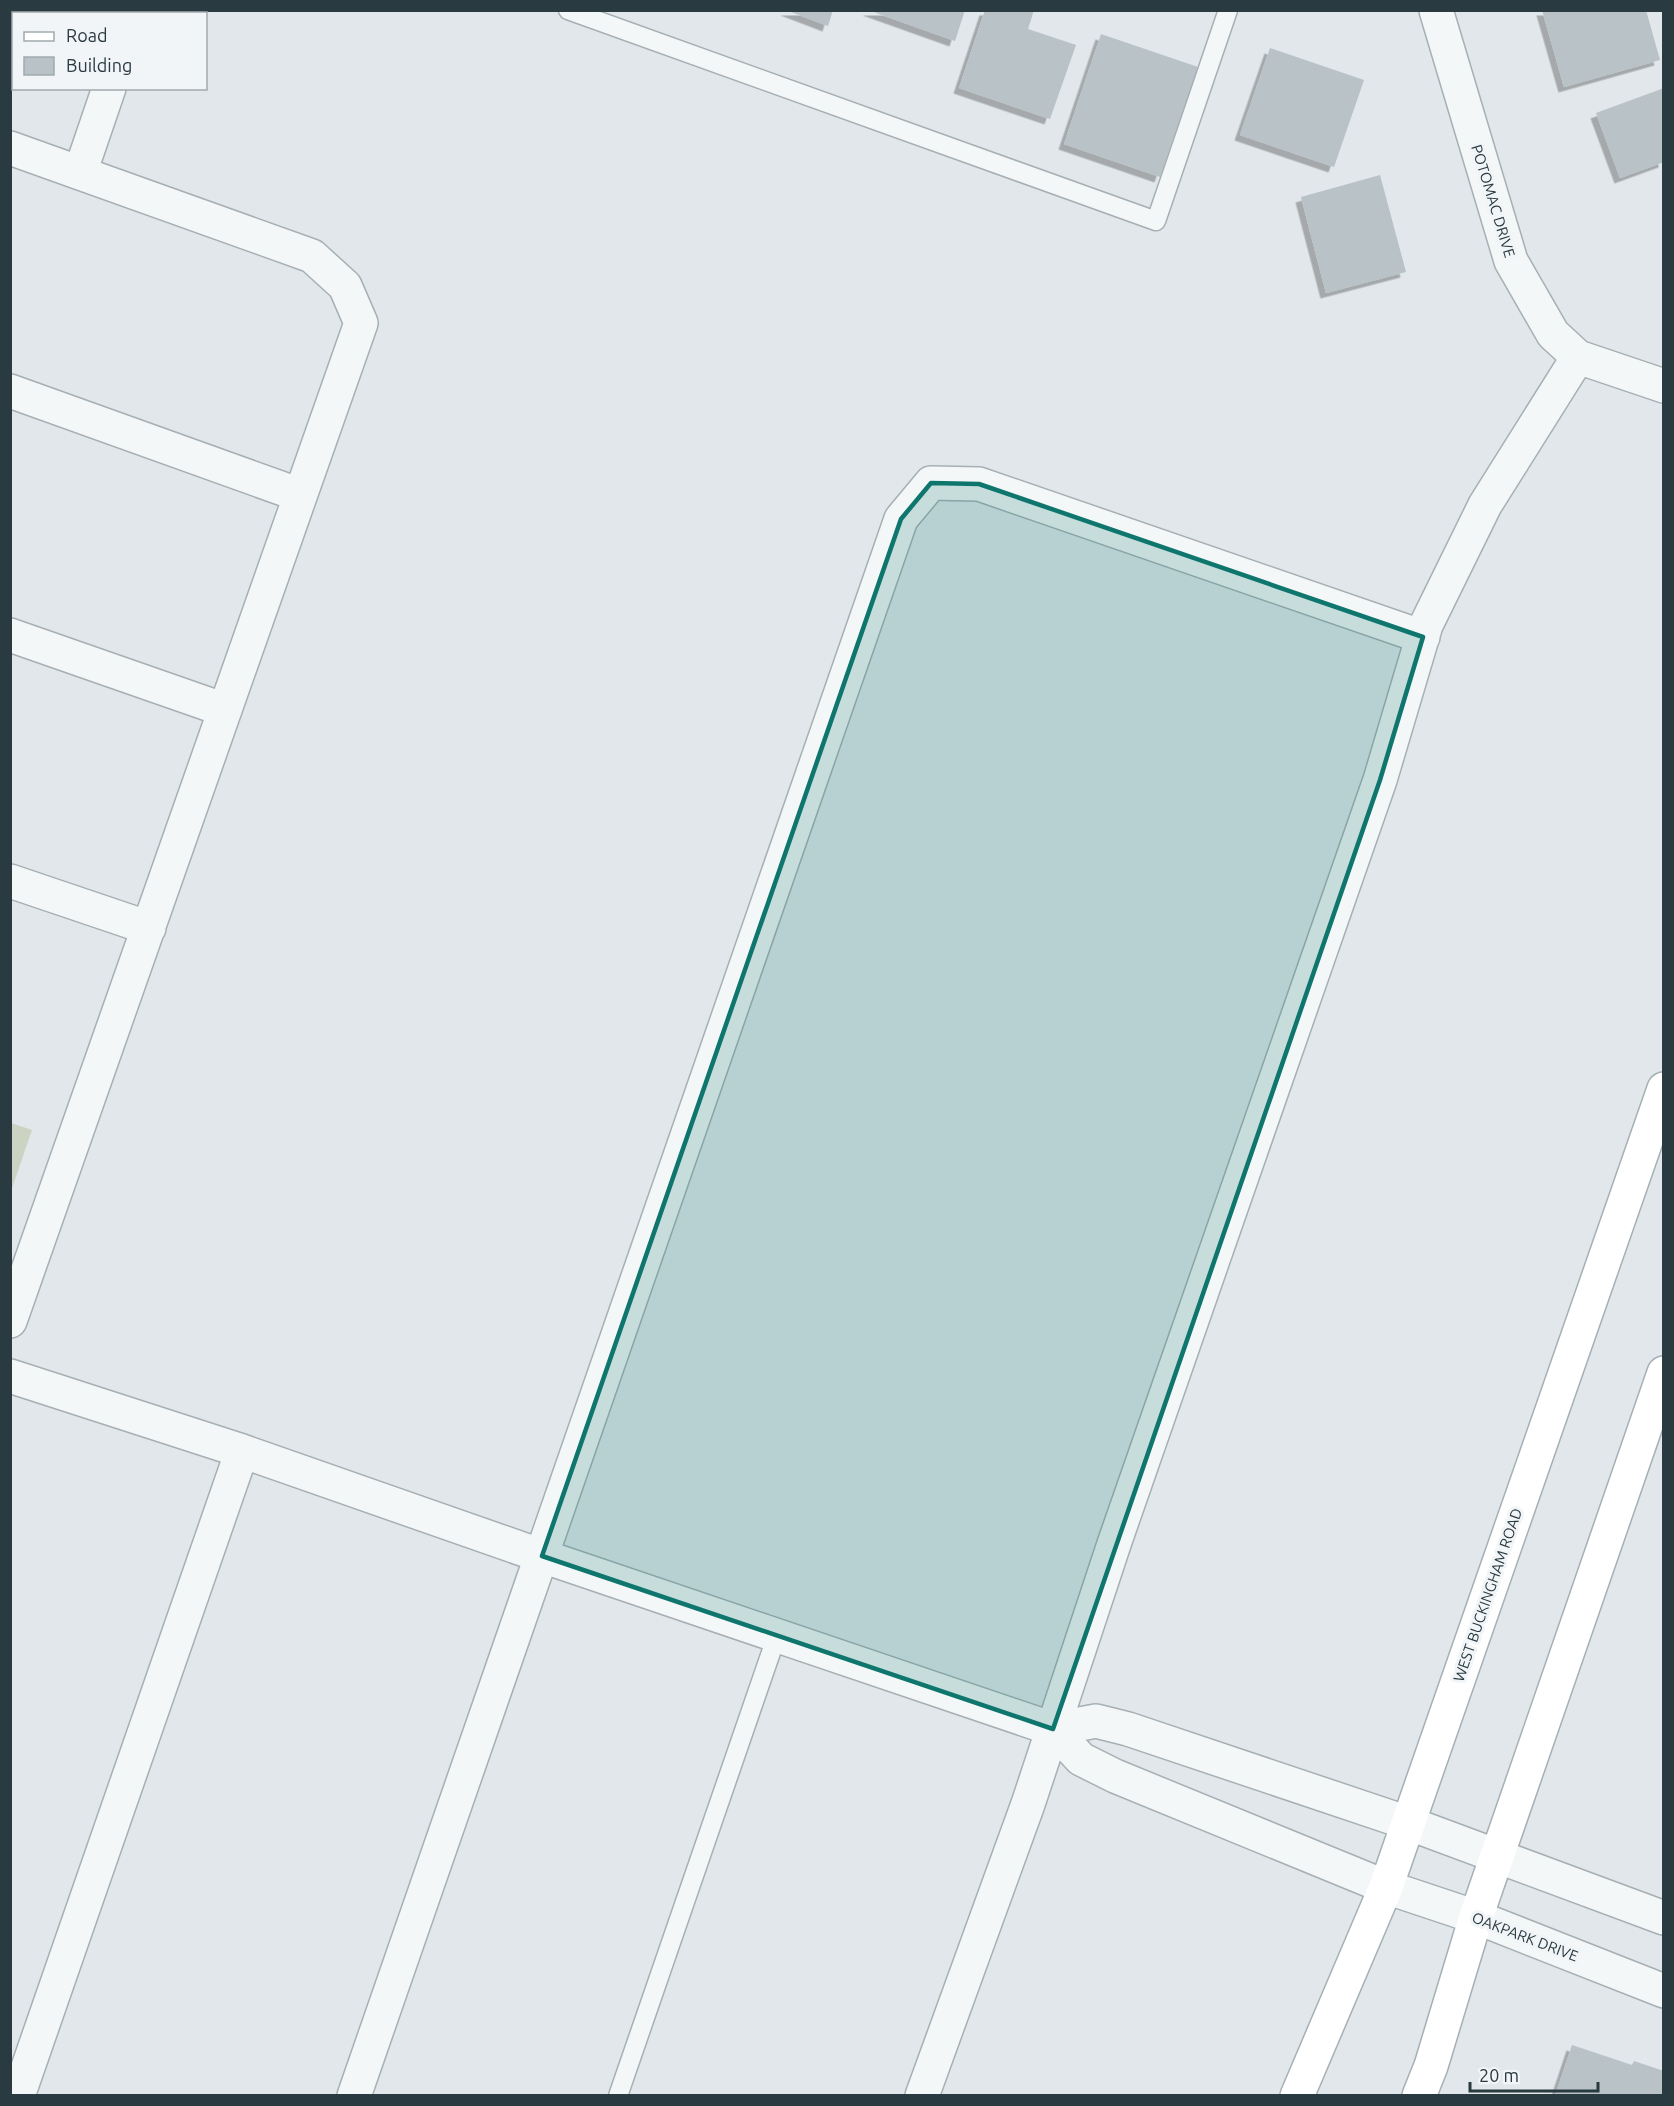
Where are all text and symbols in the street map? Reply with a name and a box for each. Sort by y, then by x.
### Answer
legend [12,12,207,90]
text: Road [66,25,108,45]
text: Building [66,55,132,75]
street label: POTOMAC DRIVE [1468,142,1519,259]
street label: WEST BUCKINGHAM ROAD [1450,1506,1525,1684]
street label: OAKPARK DRIVE [1470,1909,1581,1965]
scale bar [1470,2055,1598,2093]
text: 20 m [1479,2065,1519,2085]

